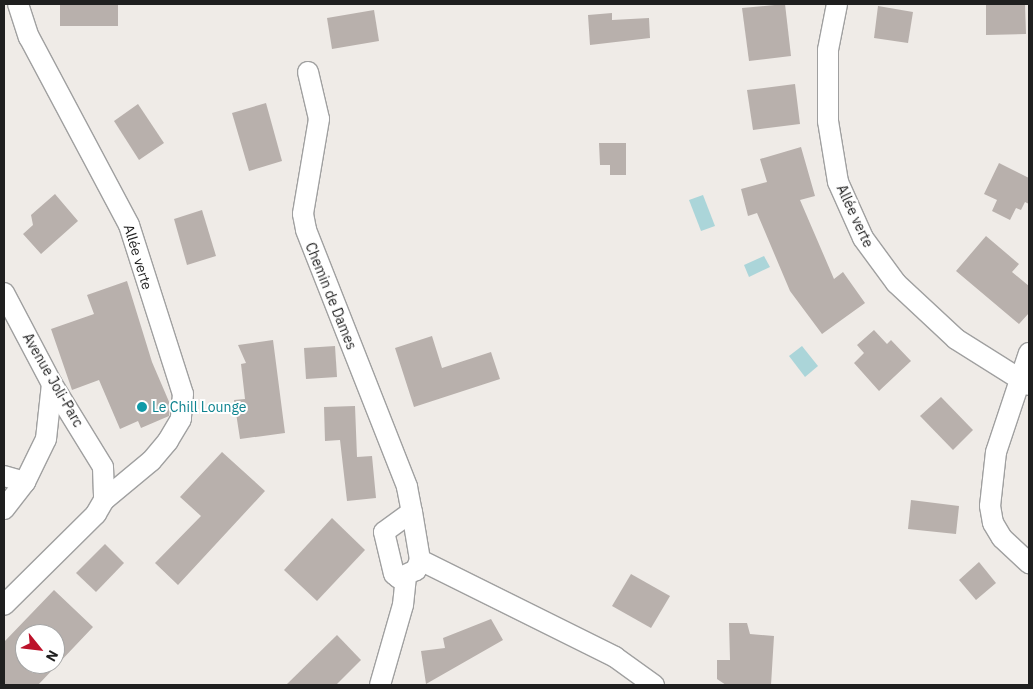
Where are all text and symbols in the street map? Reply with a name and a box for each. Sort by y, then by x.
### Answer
street label: Allée verte [833,182,877,250]
street label: Allée verte [120,222,156,292]
street label: Chemin de Dames [302,240,360,352]
street label: Avenue Joli-Parc [19,330,87,430]
place label: Le Chill Lounge [152,399,246,415]
marker: Le Chill Lounge [136,401,148,413]
north arrow [15,624,65,674]
text: N [42,647,63,665]

